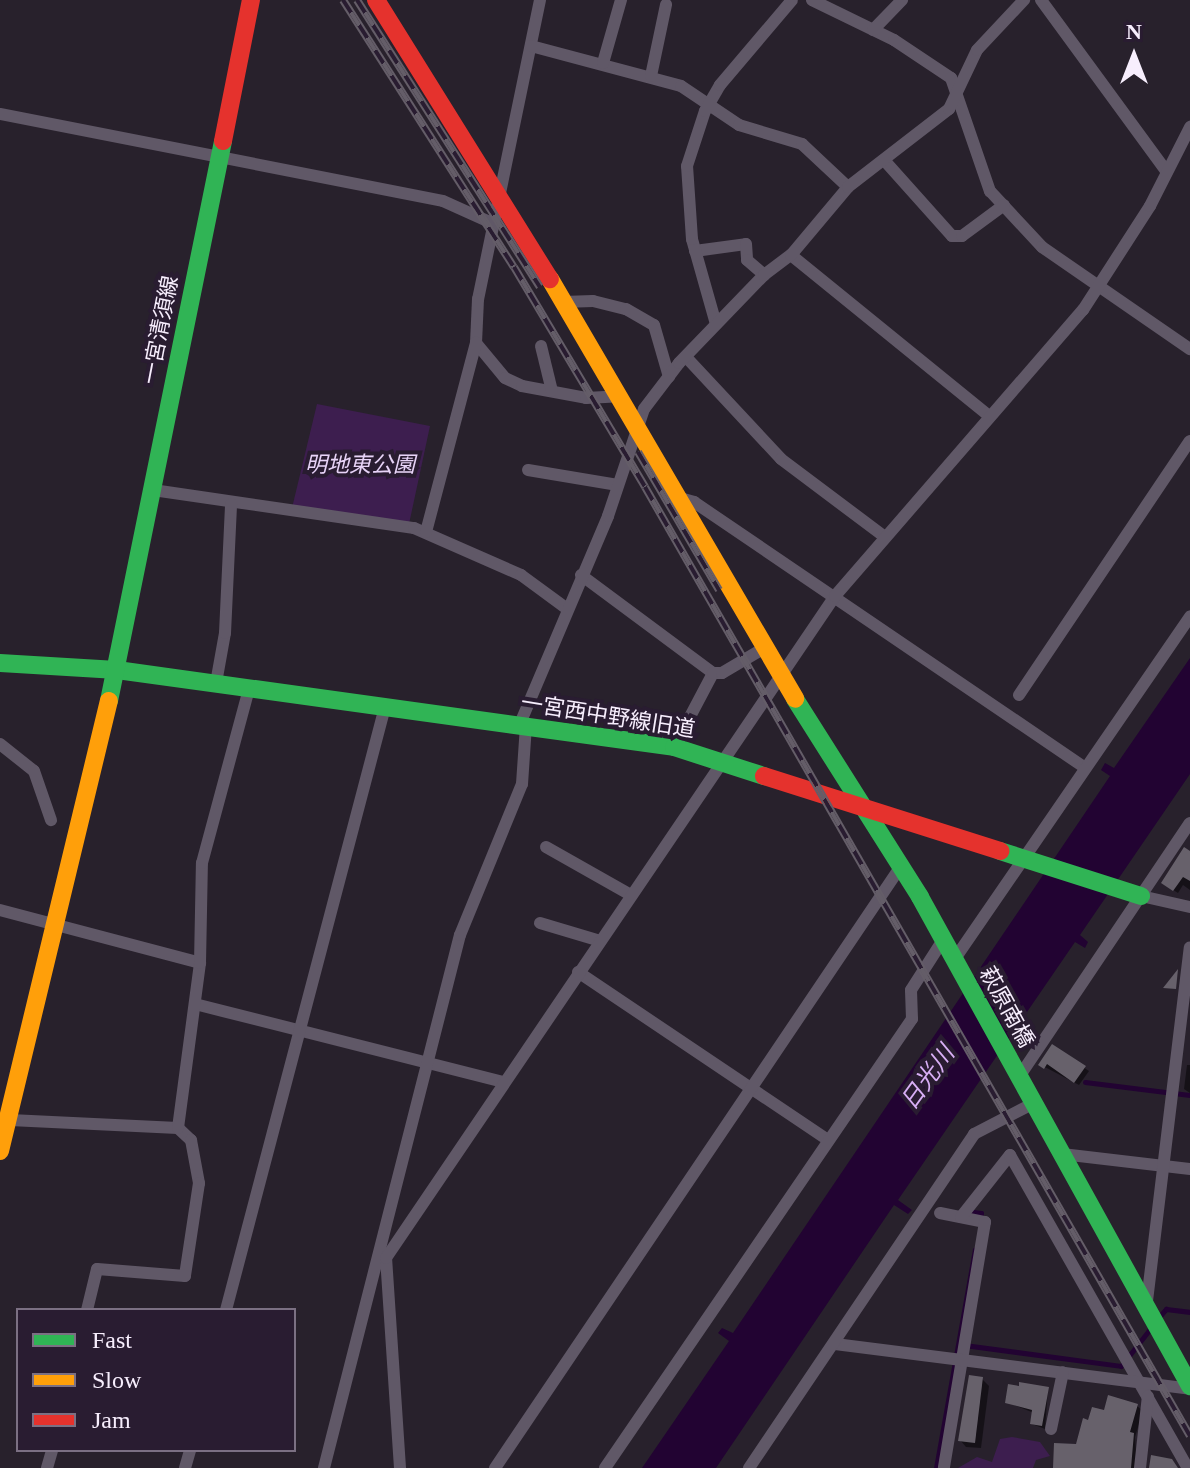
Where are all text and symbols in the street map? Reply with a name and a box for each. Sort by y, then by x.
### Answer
north arrow [1094,16,1174,96]
text: N [1126,19,1142,44]
street label: 一宮清須線 [137,273,183,387]
park label: 明地東公園 [305,452,415,478]
street label: 一宮西中野線旧道 [519,689,697,743]
street label: 萩原南橋 [974,962,1040,1052]
water label: 日光川 [895,1040,961,1116]
legend [16,1308,296,1452]
text: Fast [92,1327,132,1353]
text: Slow [92,1367,141,1393]
text: Jam [92,1407,131,1433]

